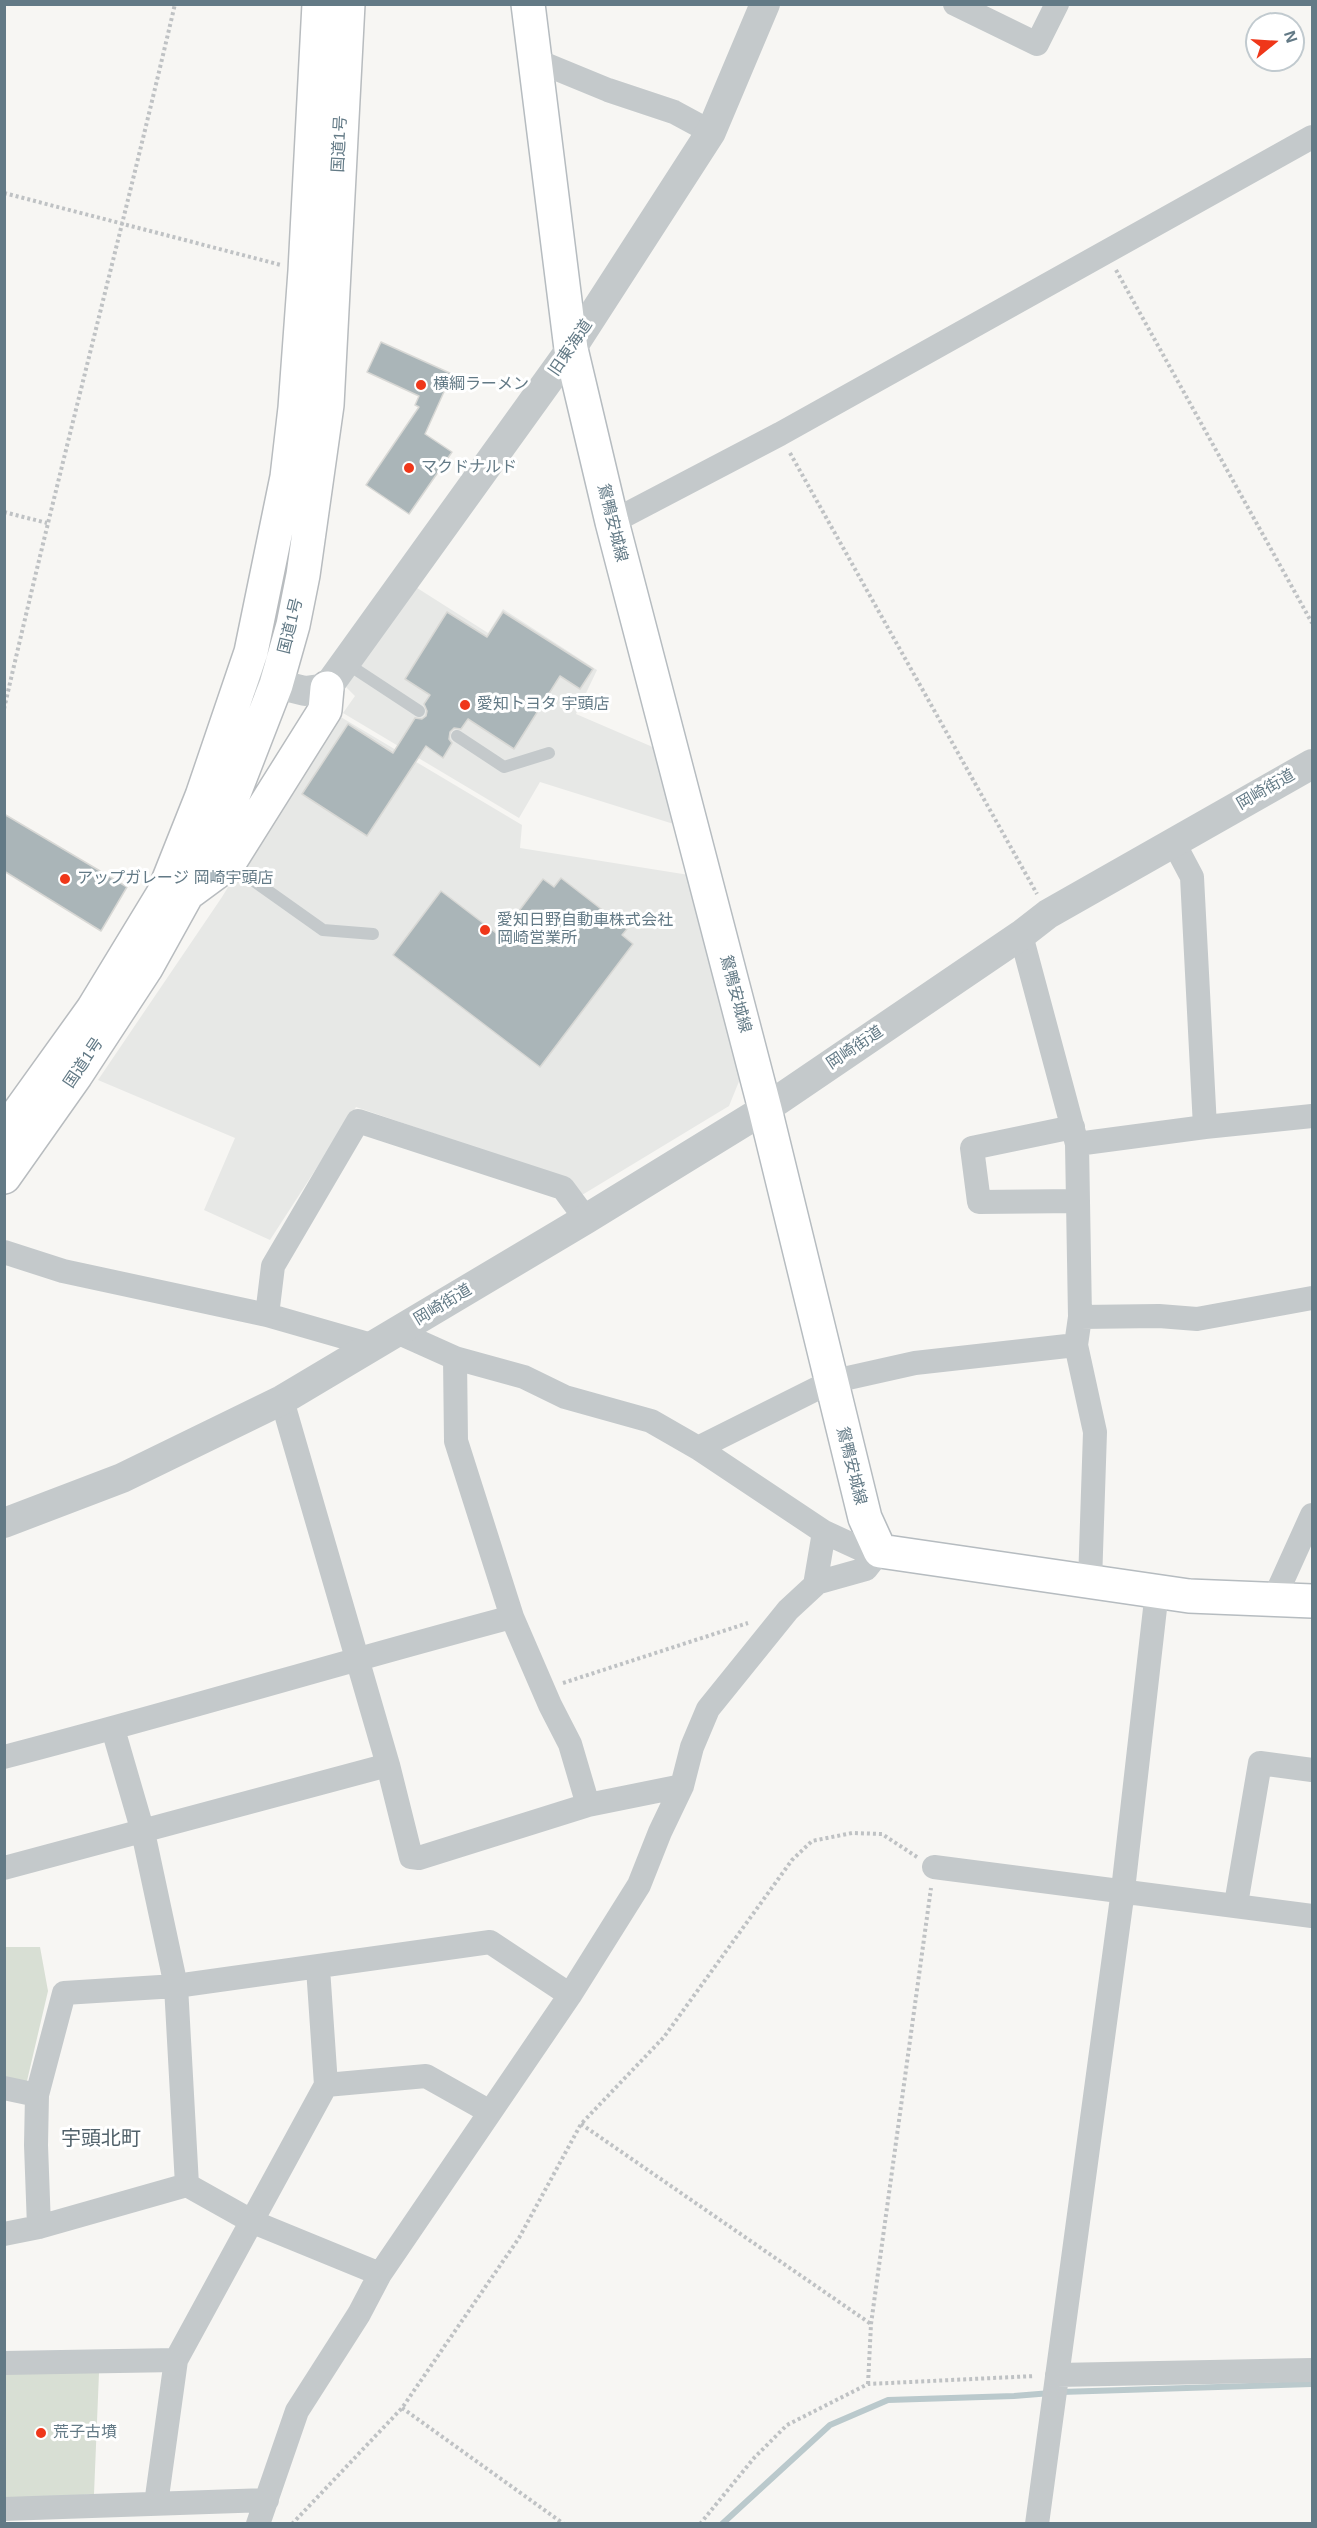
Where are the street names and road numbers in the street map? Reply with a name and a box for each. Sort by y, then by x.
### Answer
street label: 国道1号 [329,115,351,173]
street label: 旧東海道 [545,316,597,380]
street label: 鴛鴨安城線 [593,482,631,564]
street label: 国道1号 [275,596,307,656]
street label: 岡崎街道 [1233,766,1299,814]
street label: 鴛鴨安城線 [715,953,755,1035]
street label: 岡崎街道 [823,1022,887,1074]
street label: 国道1号 [60,1034,108,1092]
street label: 岡崎街道 [411,1280,475,1330]
street label: 鴛鴨安城線 [832,1425,870,1507]

